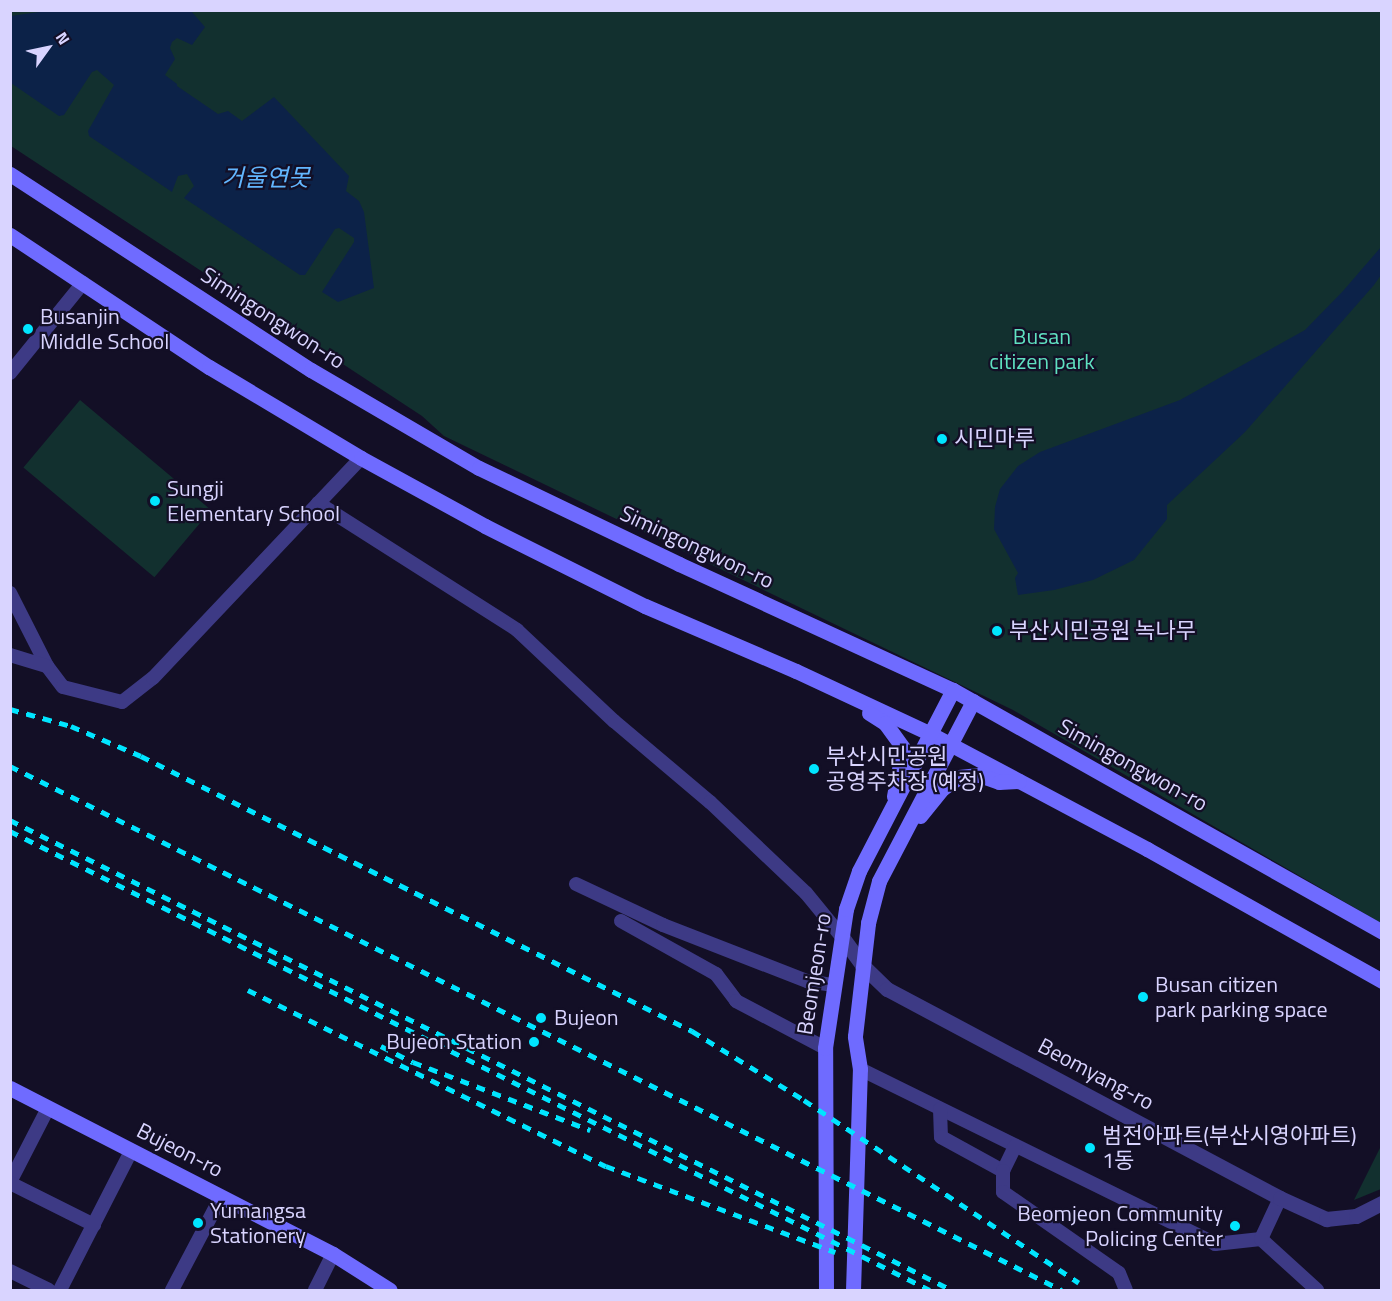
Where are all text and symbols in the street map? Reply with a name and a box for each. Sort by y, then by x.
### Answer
north arrow [18,18,78,78]
text: N [50,27,76,49]
water label: 거울연못 [222,164,310,192]
street label: Simingongwon-ro [196,262,350,374]
place label: Busanjin Middle School [40,303,169,354]
marker: Busanjin Middle School [21,322,35,336]
park label: Busan citizen park [989,323,1095,374]
place label: 시민마루 [954,426,1035,452]
marker: 시민마루 [935,432,949,446]
place label: Sungji Elementary School [167,475,340,526]
marker: Sungji Elementary School [148,494,162,508]
street label: Simingongwon-ro [616,500,778,594]
place label: 부산시민공원 녹나무 [1009,618,1196,644]
marker: 부산시민공원 녹나무 [990,624,1004,638]
street label: Simingongwon-ro [1054,713,1212,817]
place label: 부산시민공원 공영주차장 (예정) [826,743,984,794]
marker: 부산시민공원 공영주차장 (예정) [807,762,821,776]
street label: Beomjeon-ro [791,911,837,1037]
place label: Busan citizen park parking space [1155,971,1328,1022]
marker: Busan citizen park parking space [1136,990,1150,1004]
place label: Bujeon [554,1005,619,1031]
marker: Bujeon [532,1009,550,1027]
place label: Bujeon Station [386,1029,522,1055]
street label: Beomyang-ro [1034,1032,1158,1116]
marker: Bujeon Station [527,1035,541,1049]
street label: Bujeon-ro [132,1117,228,1183]
place label: 범전아파트(부산시영아파트) 1동 [1102,1122,1356,1174]
marker: 범전아파트(부산시영아파트) 1동 [1083,1141,1097,1155]
place label: Yumangsa Stationery [210,1197,306,1248]
place label: Beomjeon Community Policing Center [1017,1200,1223,1252]
marker: Yumangsa Stationery [191,1216,205,1230]
marker: Beomjeon Community Policing Center [1228,1219,1242,1233]

